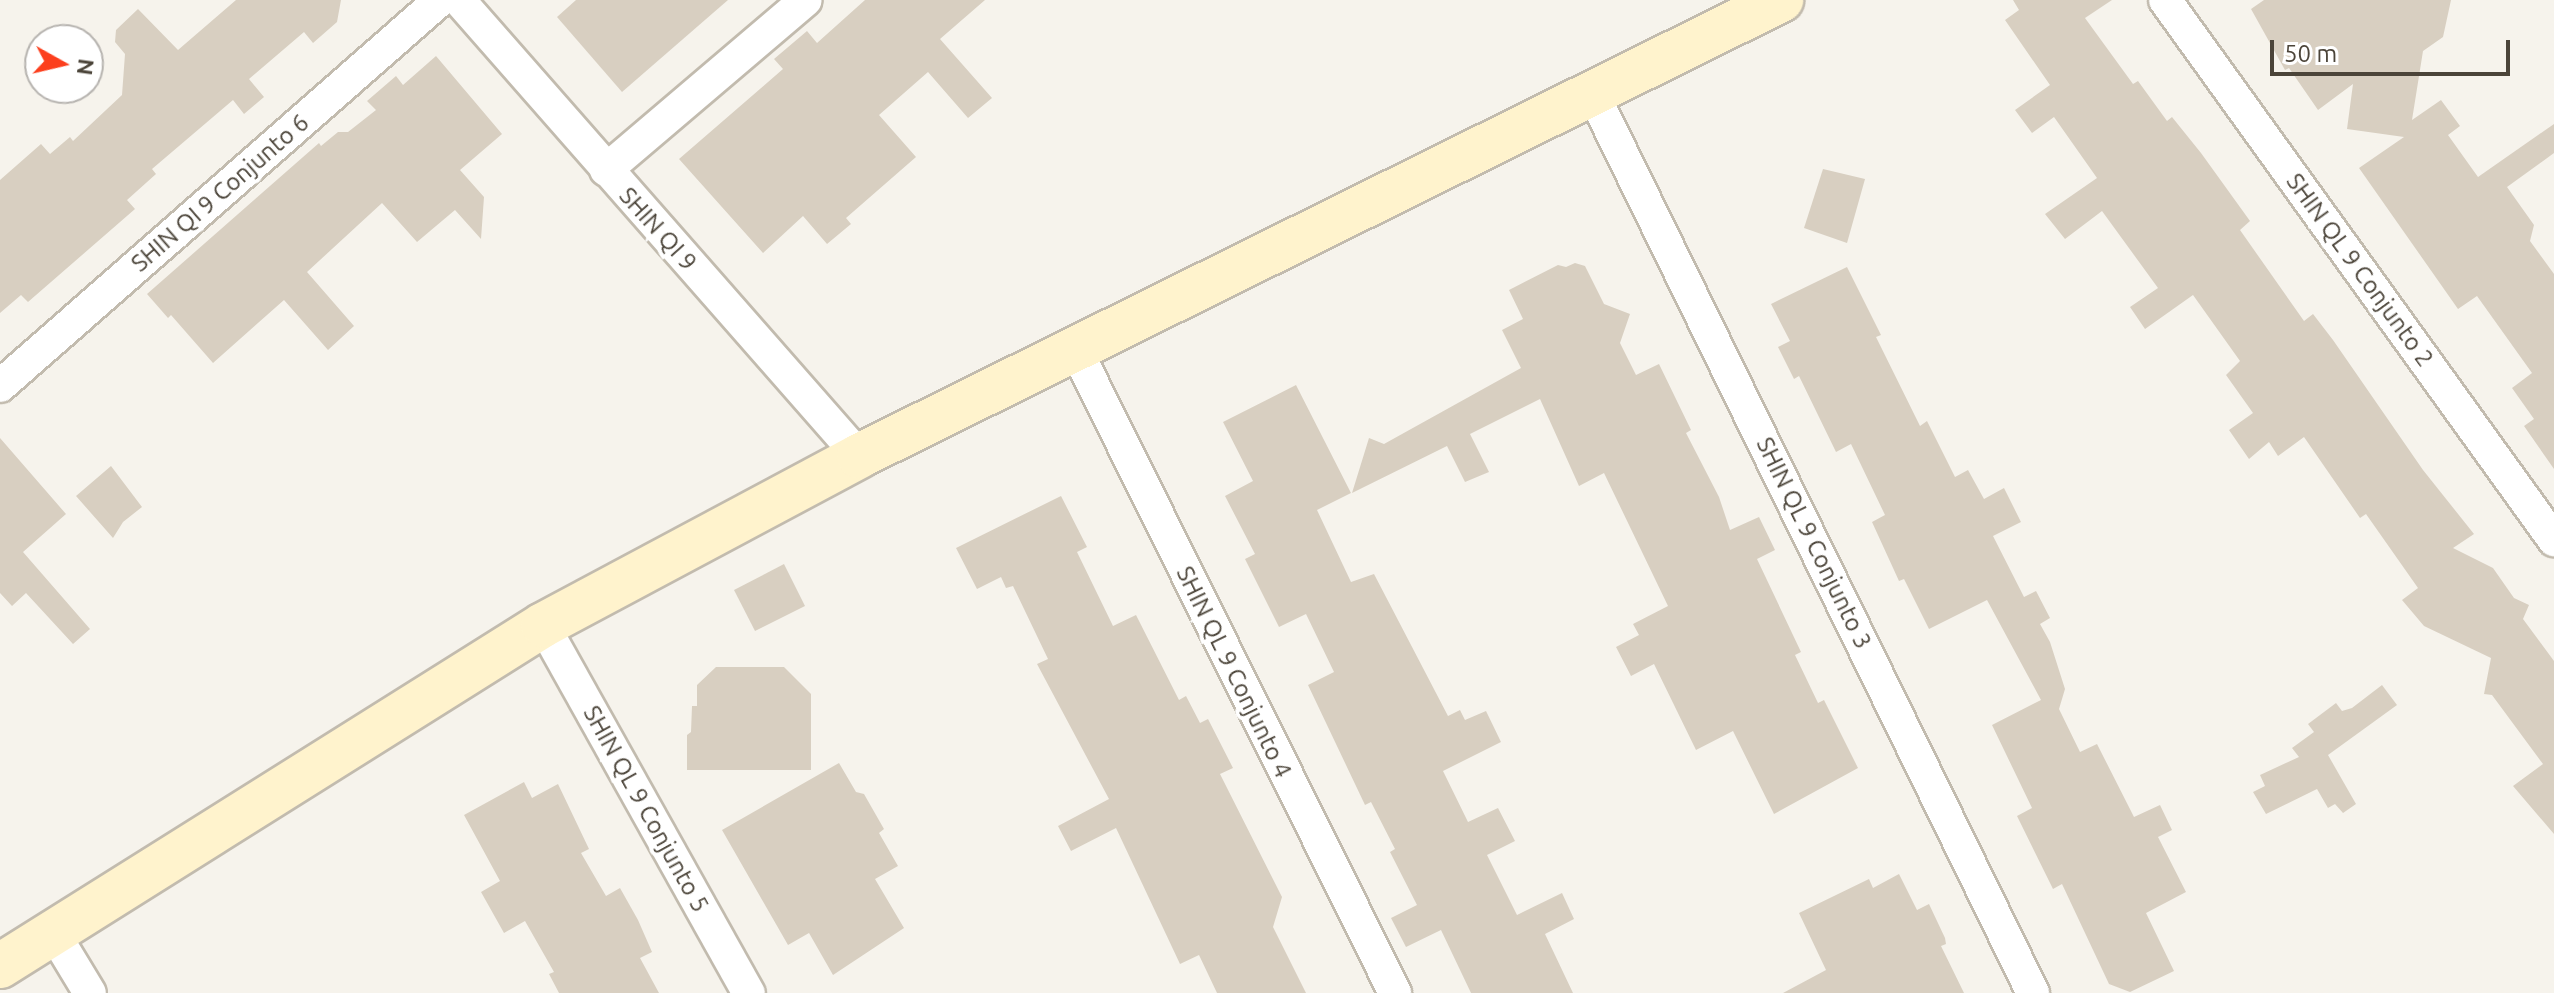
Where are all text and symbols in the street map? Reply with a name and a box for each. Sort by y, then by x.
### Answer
north arrow [24,24,104,104]
scale bar [2274,24,2514,74]
text: 50 m [2284,40,2337,67]
text: N [73,57,100,77]
street label: SHIN QI 9 Conjunto 6 [125,108,315,278]
street label: SHIN QL 9 Conjunto 2 [2280,168,2440,372]
street label: SHIN QI 9 [613,182,703,276]
street label: SHIN QL 9 Conjunto 3 [1750,433,1878,653]
street label: SHIN QL 9 Conjunto 4 [1170,562,1298,782]
street label: SHIN QL 9 Conjunto 5 [577,701,715,917]

